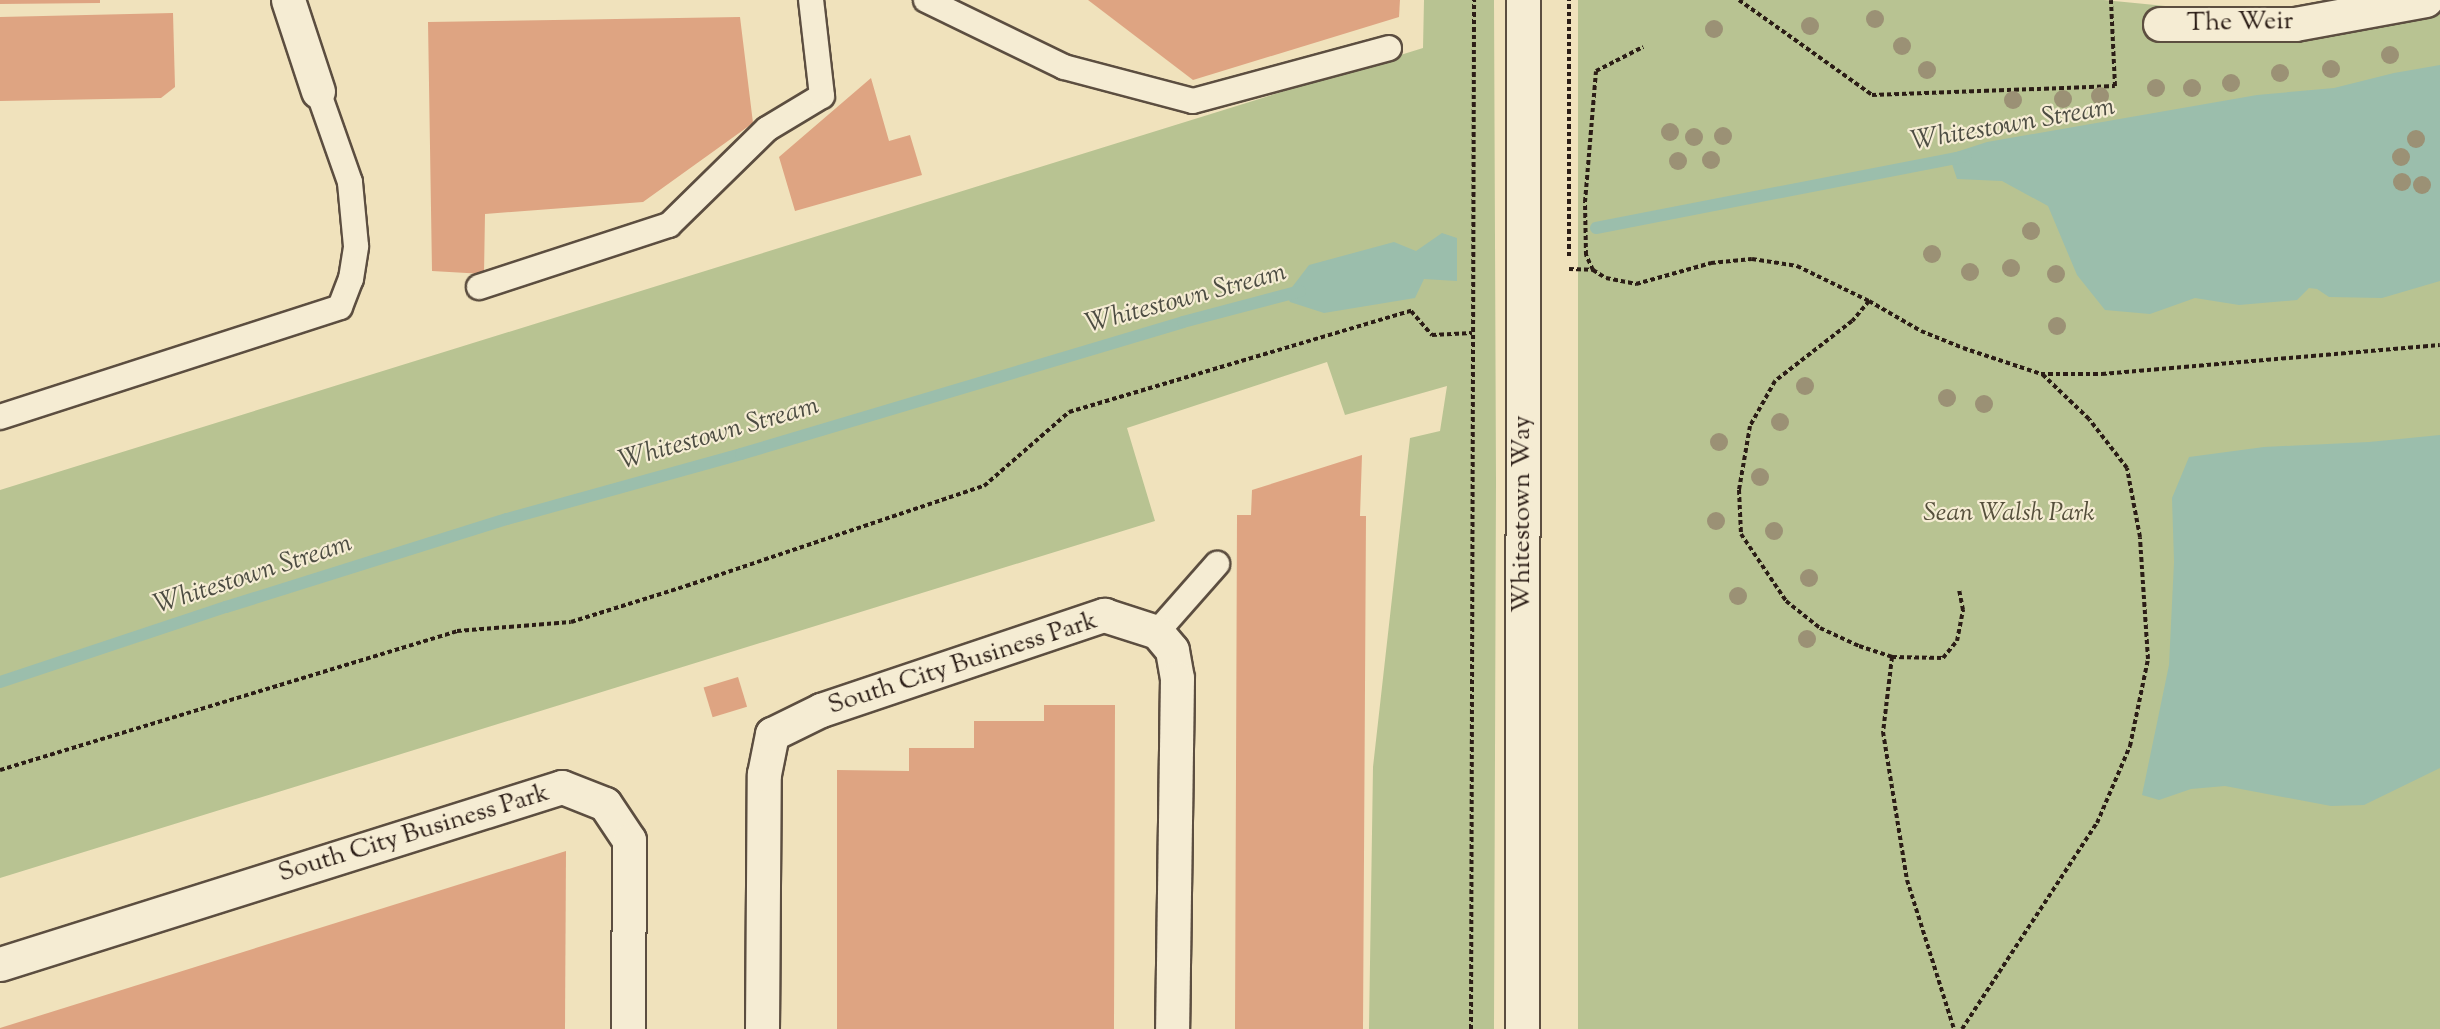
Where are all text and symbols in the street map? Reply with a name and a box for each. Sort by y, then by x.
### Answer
street label: The Weir [2187,6,2293,40]
water label: Whitestown Stream [1908,91,2118,159]
water label: Whitestown Stream [1082,257,1290,341]
water label: Whitestown Stream [615,390,823,478]
street label: Whitestown Way [1507,415,1539,613]
park label: Sean Walsh Park [1923,498,2095,530]
water label: Whitestown Stream [150,528,356,622]
street label: South City Business Park [824,606,1102,722]
street label: South City Business Park [275,778,553,890]

